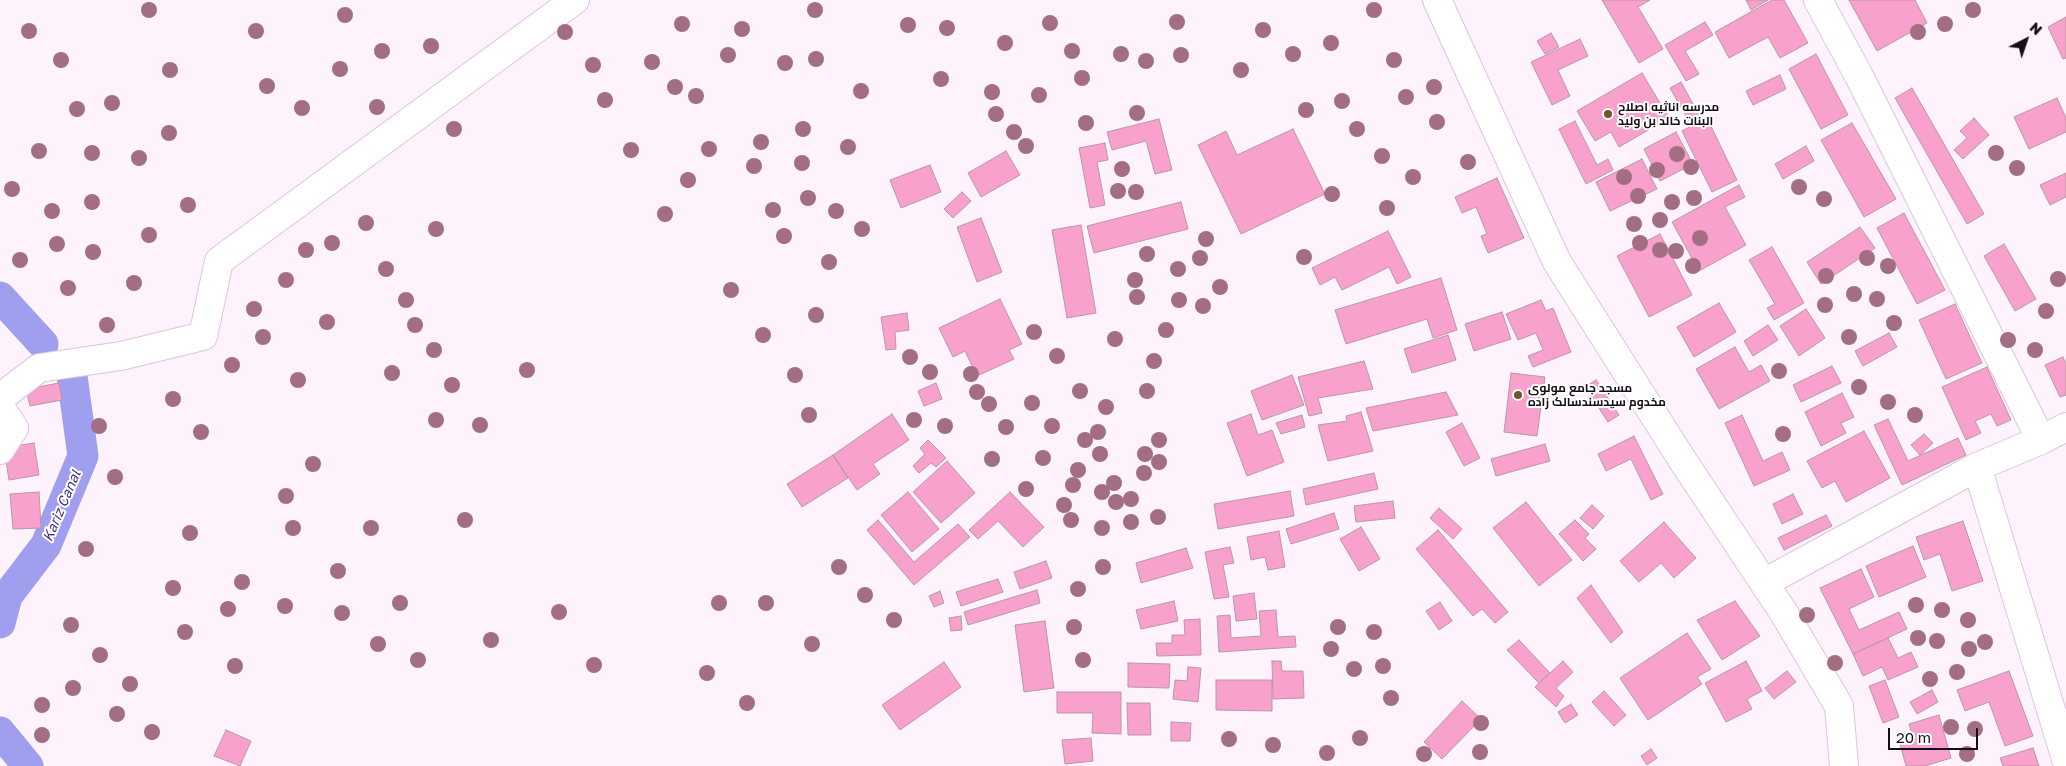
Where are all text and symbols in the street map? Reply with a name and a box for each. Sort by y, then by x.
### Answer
north arrow [2001,15,2051,65]
text: N [2027,18,2046,38]
place label: مدرسه اناثیه اصلاح البنات خالد بن ولید [1618,100,1719,128]
marker: مدرسه اناثیه اصلاح البنات خالد بن ولید [1602,108,1614,120]
place label: مسجد جامع مولوی مخدوم سیدسندسالک زاده [1528,381,1666,409]
marker: مسجد جامع مولوی مخدوم سیدسندسالک زاده [1512,389,1524,401]
water label: Kariz Canal [39,468,85,544]
scale bar [1891,718,1981,750]
text: 20 m [1896,728,1931,746]

